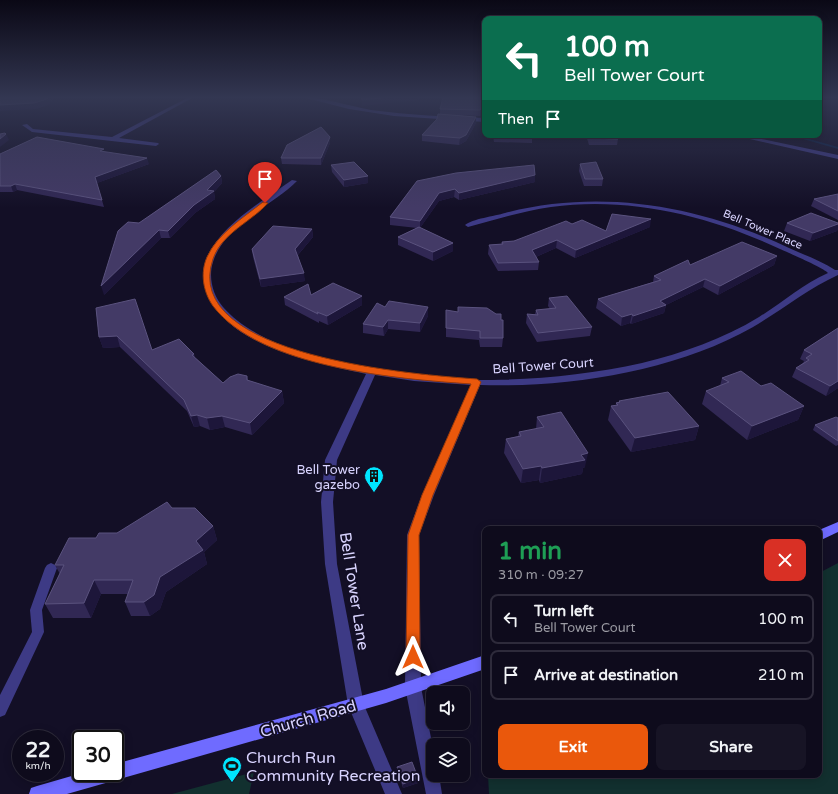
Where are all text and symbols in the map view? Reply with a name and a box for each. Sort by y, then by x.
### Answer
text: 100 m [564,30,650,64]
icon: left [498,32,550,84]
text: Bell Tower Court [564,64,705,86]
icon: arrive [542,108,564,130]
text: Then [498,110,534,128]
pin [248,162,282,203]
icon: arrive [254,168,276,190]
street label: Bell Tower Place [721,207,804,252]
street label: Bell Tower Court [492,354,594,378]
place label: Bell Tower gazebo [296,462,360,493]
building icon: Bell Tower gazebo [363,465,385,493]
street label: Bell Tower Lane [335,531,373,652]
text: 1 min [498,537,562,566]
button: close [764,539,806,581]
text: 310 m · 09:27 [498,567,584,583]
text: Turn left [534,602,594,620]
icon: left [500,608,522,630]
text: 100 m [758,610,804,628]
text: Bell Tower Court [534,620,636,636]
position arrow [392,636,434,678]
icon: arrive [500,664,522,686]
text: Arrive at destination [534,666,678,684]
text: 210 m [758,666,804,684]
map controls [426,686,470,782]
button: sound [426,686,470,730]
street label: Church Road [258,696,359,742]
button: Exit [498,724,648,770]
button: Share [656,724,806,770]
speed limit sign: 30 [72,730,124,782]
button: layers [426,738,470,782]
text: 22 [25,739,51,763]
place label: Church Run Community Recreation [246,748,420,786]
sports icon: Church Run Community Recreation [221,755,243,783]
text: km/h [25,760,51,772]

